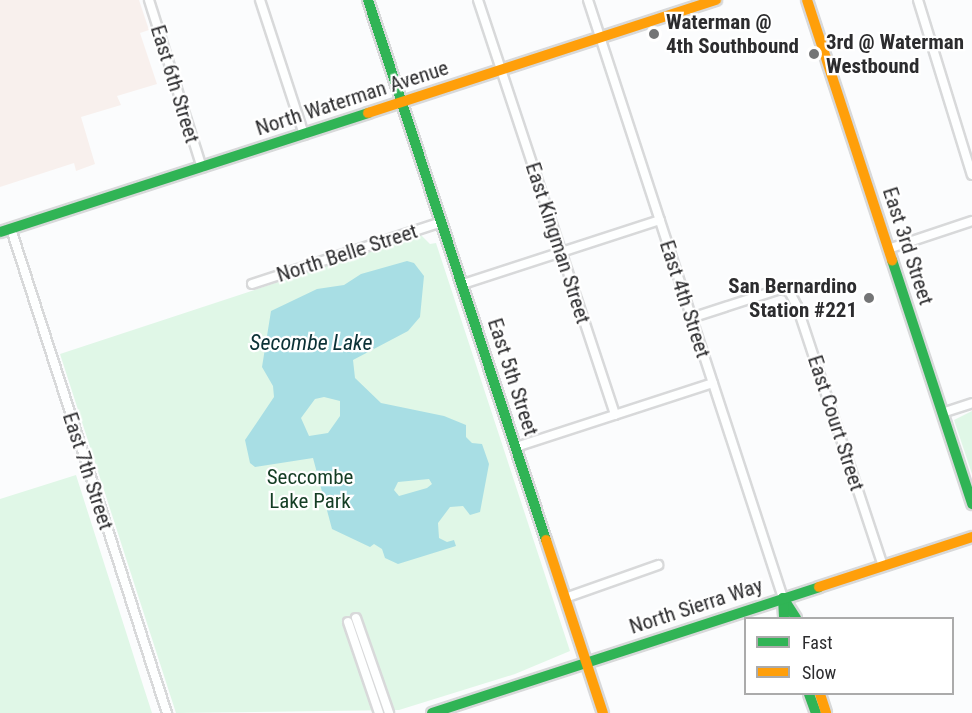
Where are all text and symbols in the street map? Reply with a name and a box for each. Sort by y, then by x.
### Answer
place label: Waterman @ 4th Southbound [666,9,799,59]
street label: East 6th Street [145,22,205,146]
marker: Waterman @ 4th Southbound [647,27,661,41]
place label: 3rd @ Waterman Westbound [826,29,964,79]
marker: 3rd @ Waterman Westbound [807,47,821,61]
street label: North Waterman Avenue [252,55,452,141]
street label: East Kingman Street [520,159,596,327]
street label: East 3rd Street [877,184,939,308]
street label: North Belle Street [273,218,421,288]
street label: East 4th Street [654,237,716,361]
place label: San Bernardino Station #221 [728,273,857,323]
marker: San Bernardino Station #221 [862,291,876,305]
street label: East 5th Street [482,315,544,439]
water label: Secombe Lake [249,330,373,356]
street label: East Court Street [802,352,870,494]
street label: East 7th Street [57,409,119,533]
park label: Seccombe Lake Park [267,464,353,514]
street label: North Sierra Way [626,573,766,639]
legend [744,617,954,695]
text: Fast [802,632,833,653]
text: Slow [802,662,836,683]

